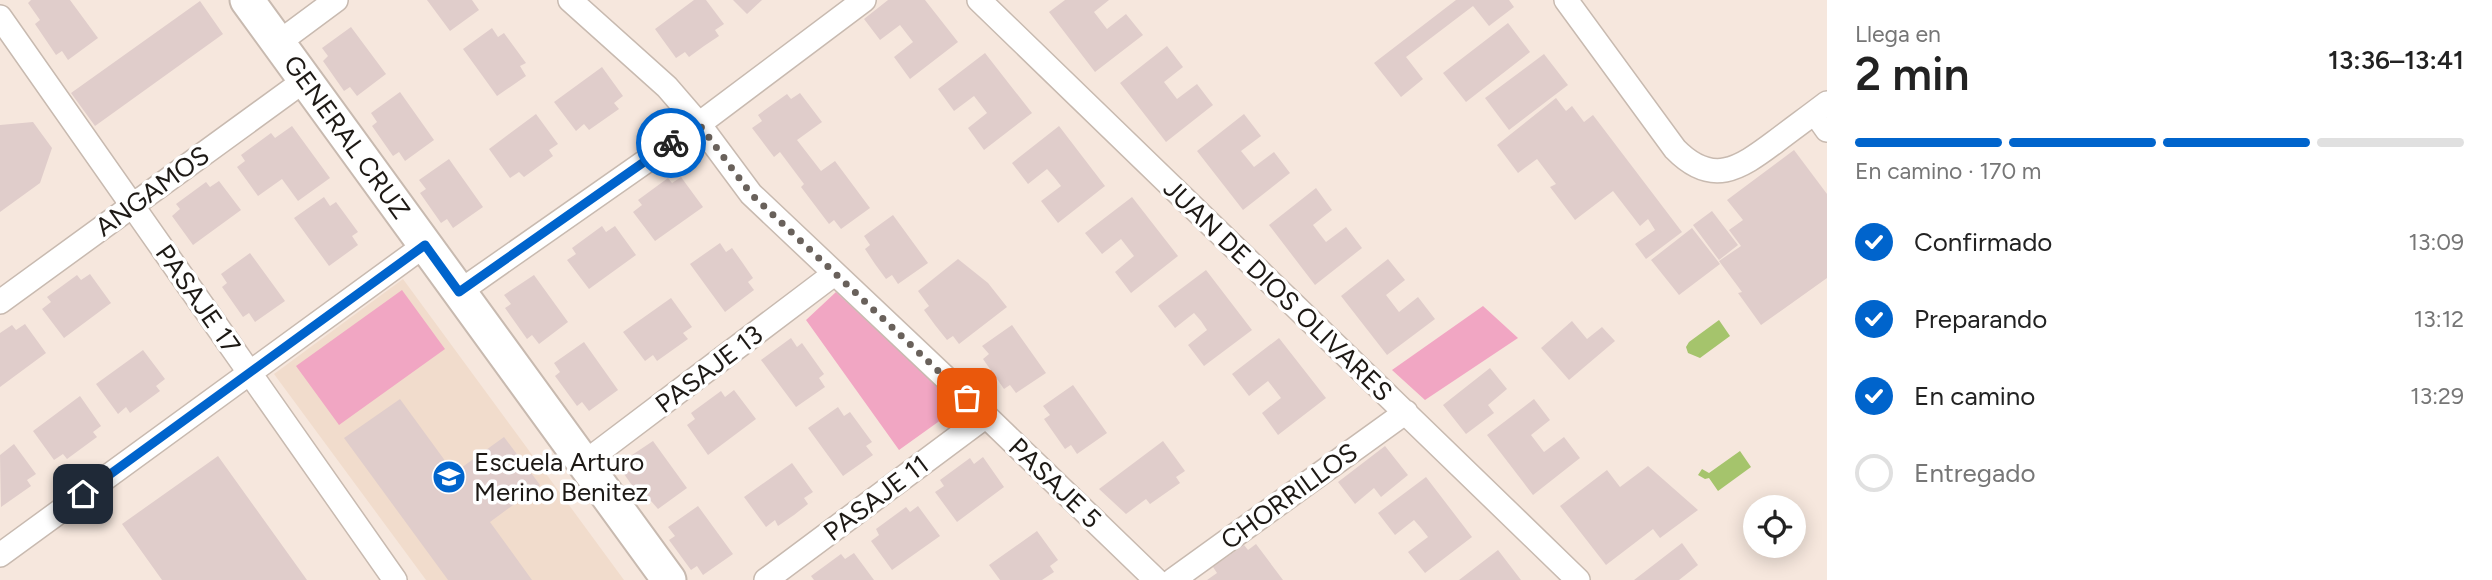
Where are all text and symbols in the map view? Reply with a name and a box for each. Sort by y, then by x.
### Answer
text: Llega en [1855,20,1941,48]
text: 13:36–13:41 [2328,44,2464,76]
text: 2 min [1855,46,1970,102]
street label: GENERAL CRUZ [277,49,417,225]
courier [636,108,706,178]
icon: bike [652,124,690,162]
street label: ANGAMOS [89,139,215,243]
text: En camino · 170 m [1855,157,2041,185]
street label: JUAN DE DIOS OLIVARES [1157,172,1399,408]
icon: check [1855,223,1893,261]
text: Confirmado [1914,226,2052,258]
text: 13:09 [2408,228,2464,256]
street label: PASAJE 17 [149,238,247,360]
icon: check [1855,300,1893,338]
text: Preparando [1914,303,2047,335]
text: 13:12 [2414,305,2464,333]
street label: PASAJE 13 [649,318,769,420]
pin [937,368,997,428]
icon: check [1855,377,1893,415]
icon: bag [948,379,986,417]
text: En camino [1914,380,2035,412]
text: 13:29 [2410,382,2464,410]
street label: PASAJE 5 [1002,431,1108,535]
street label: CHORRILLOS [1215,436,1363,556]
place label: Escuela Arturo Merino Benitez [474,446,648,508]
street label: PASAJE 11 [817,448,935,548]
text: Entregado [1914,457,2036,489]
school or university icon: Escuela Arturo Merino Benitez [430,458,468,496]
pin [53,464,113,524]
icon: home [64,475,102,513]
map controls [1743,495,1806,558]
button: locate [1743,495,1806,558]

